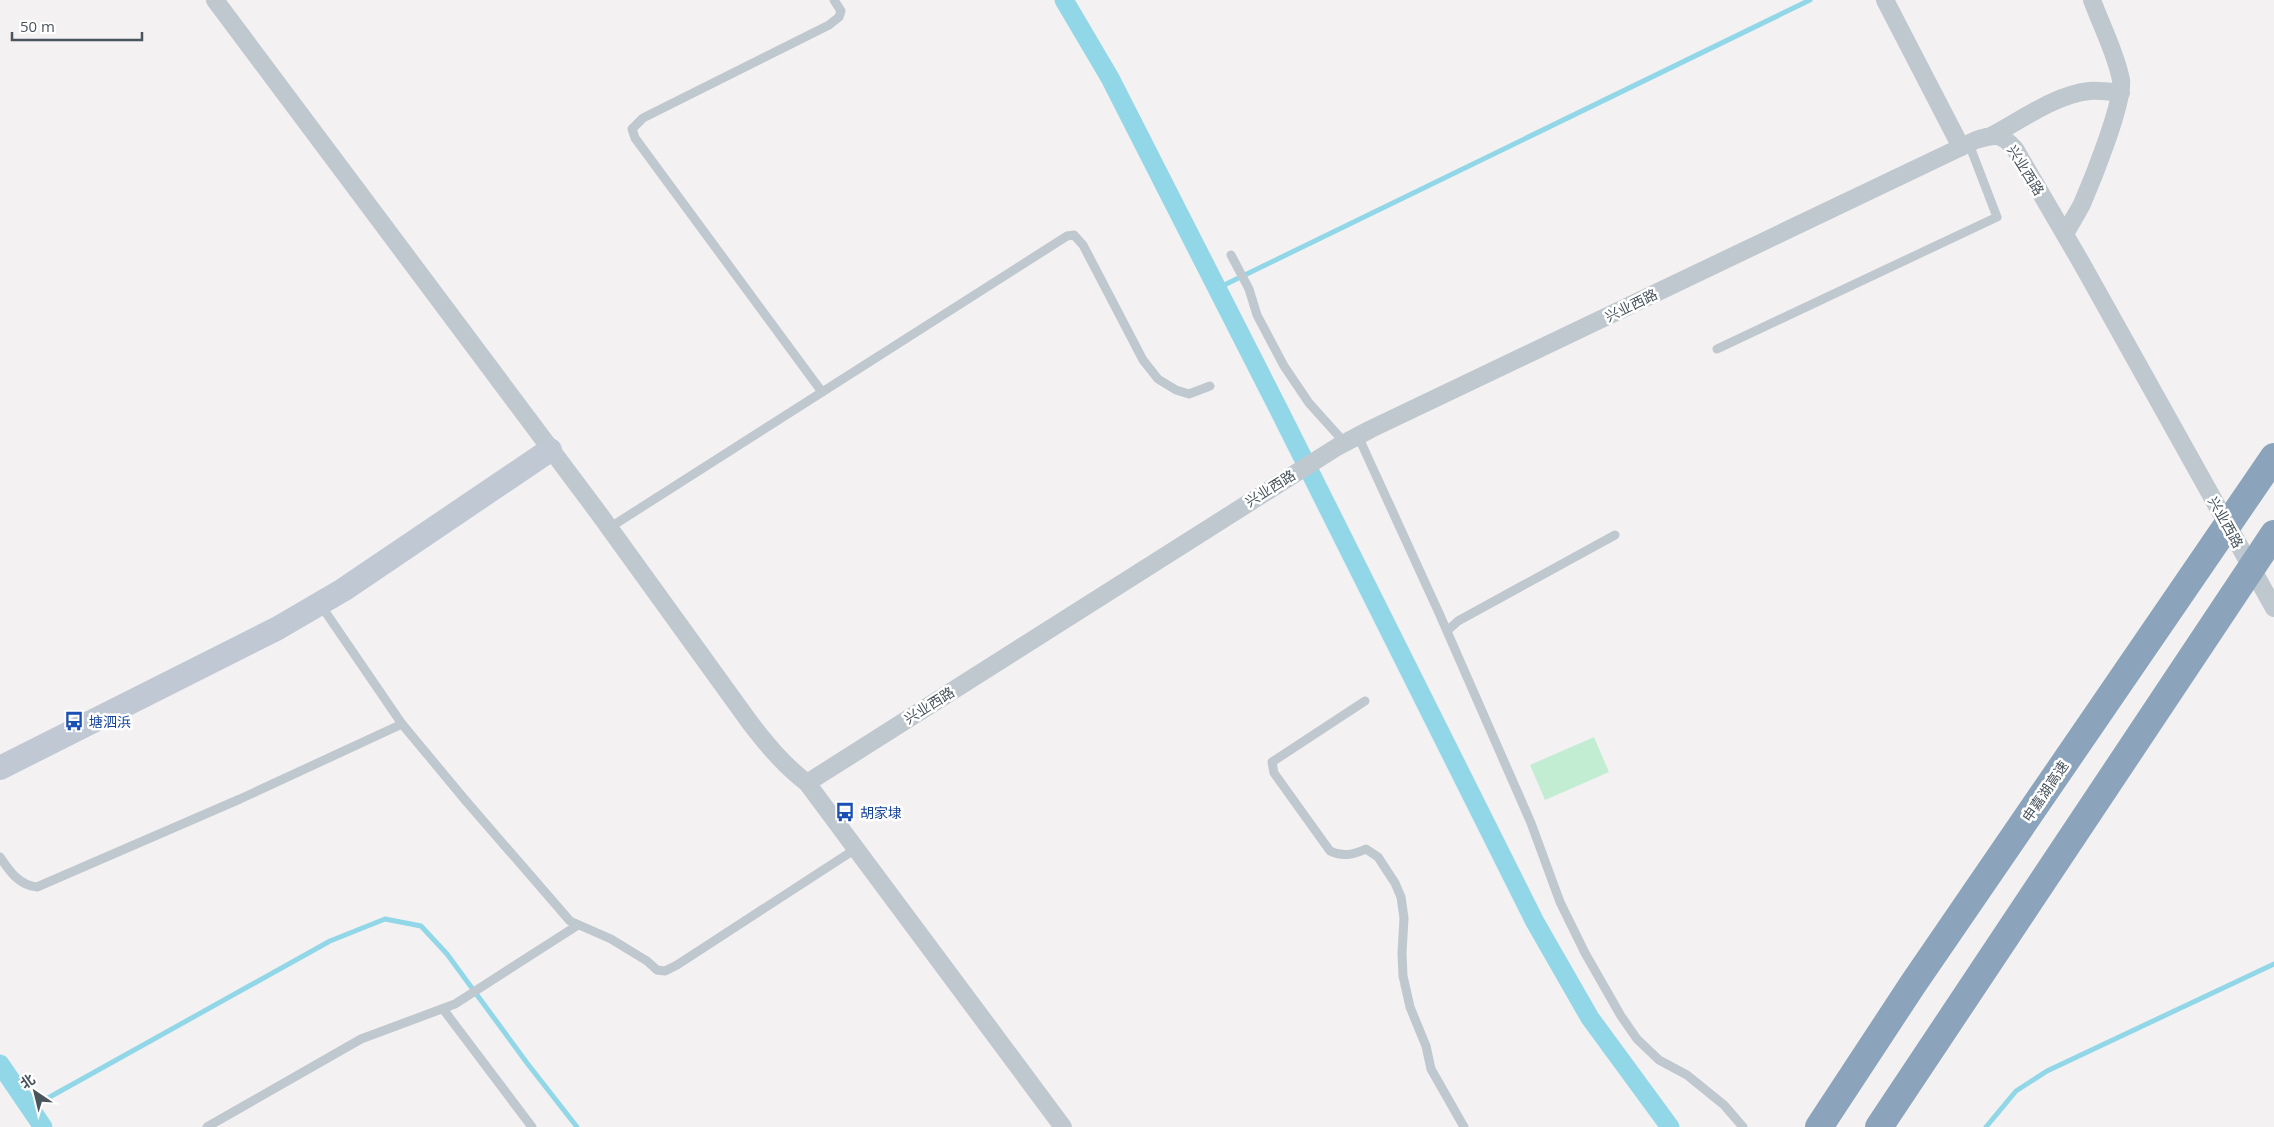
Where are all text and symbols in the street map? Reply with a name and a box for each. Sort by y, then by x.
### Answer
scale bar [12,10,142,42]
text: 50 m [20,16,55,36]
street label: 兴业西路 [2003,141,2049,199]
street label: 兴业西路 [1602,284,1660,326]
street label: 兴业西路 [1241,465,1299,511]
street label: 兴业西路 [2204,493,2248,551]
street label: 兴业西路 [900,682,958,728]
bus stop icon: 塘泗浜 [63,710,85,732]
place label: 塘泗浜 [89,712,131,731]
street label: 申嘉湖高速 [2018,757,2072,825]
bus stop icon: 胡家埭 [834,801,856,823]
place label: 胡家埭 [860,803,902,822]
north arrow [10,1067,60,1117]
text: 北 [16,1069,38,1093]

